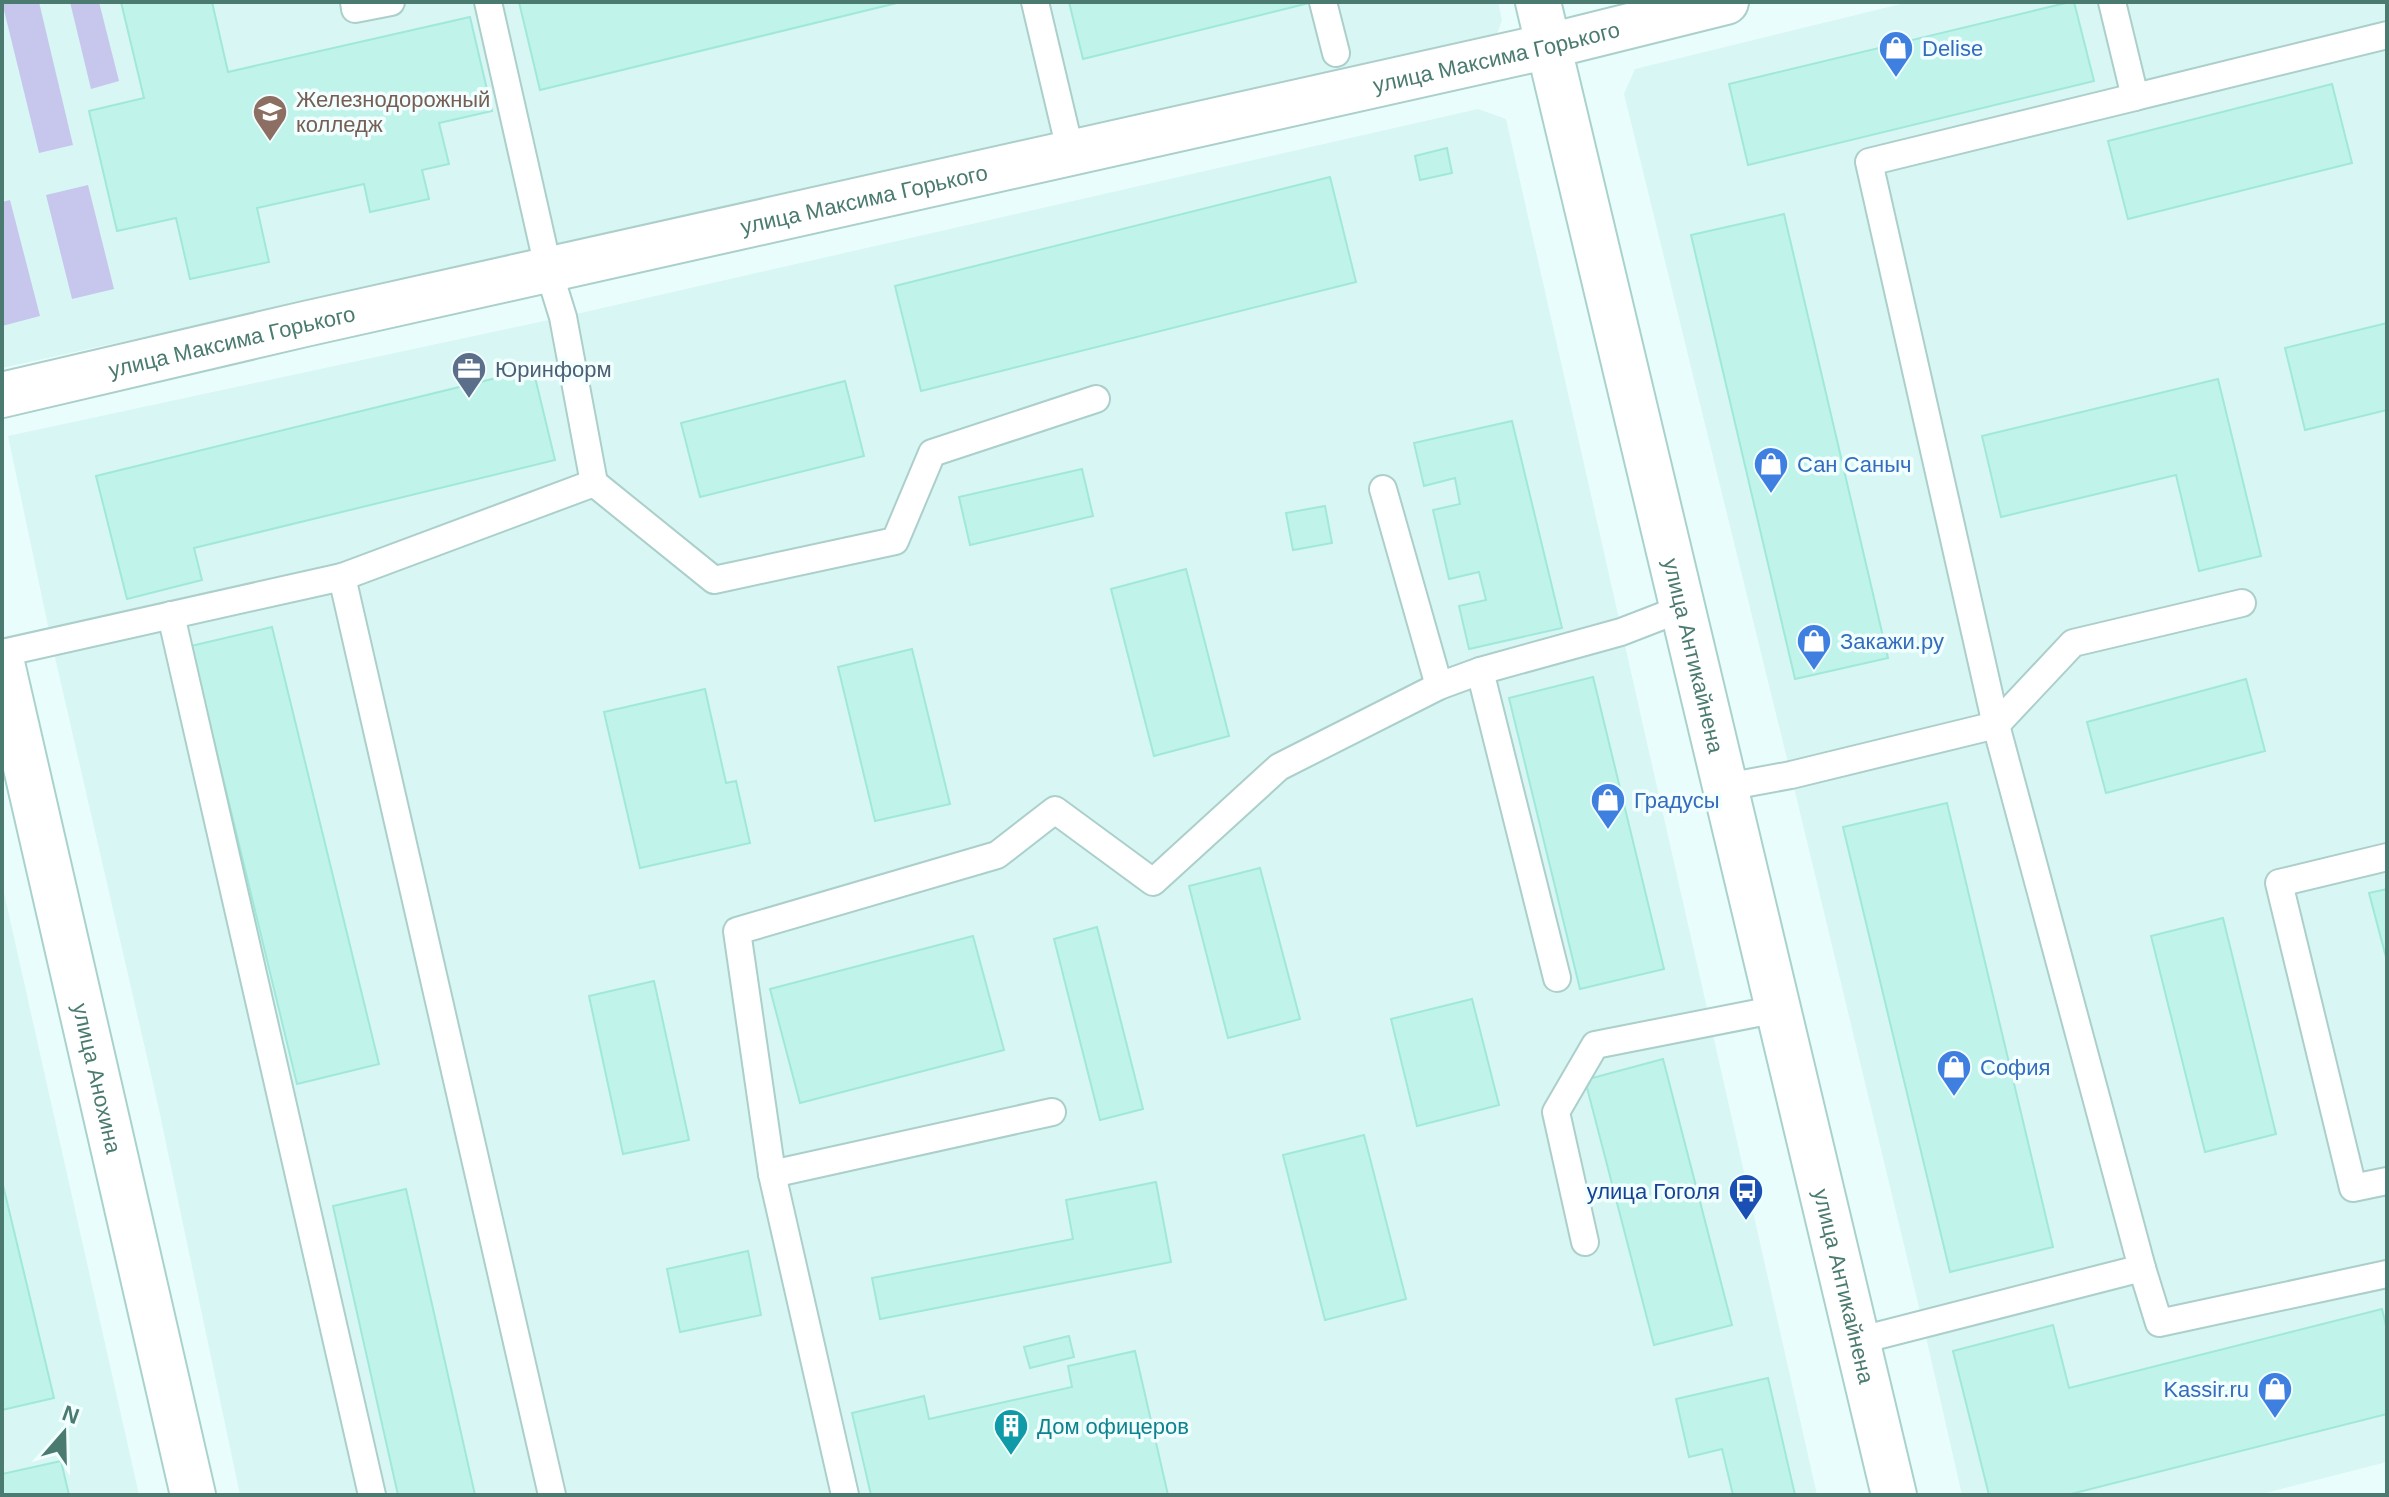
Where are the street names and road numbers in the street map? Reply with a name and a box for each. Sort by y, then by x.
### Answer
street label: улица Максима Горького [1371,17,1622,98]
street label: улица Максима Горького [738,160,990,239]
street label: улица Максима Горького [106,301,358,383]
street label: улица Антикайнена [1658,556,1729,756]
street label: улица Анохина [68,1001,126,1156]
street label: улица Антикайнена [1808,1186,1879,1387]

